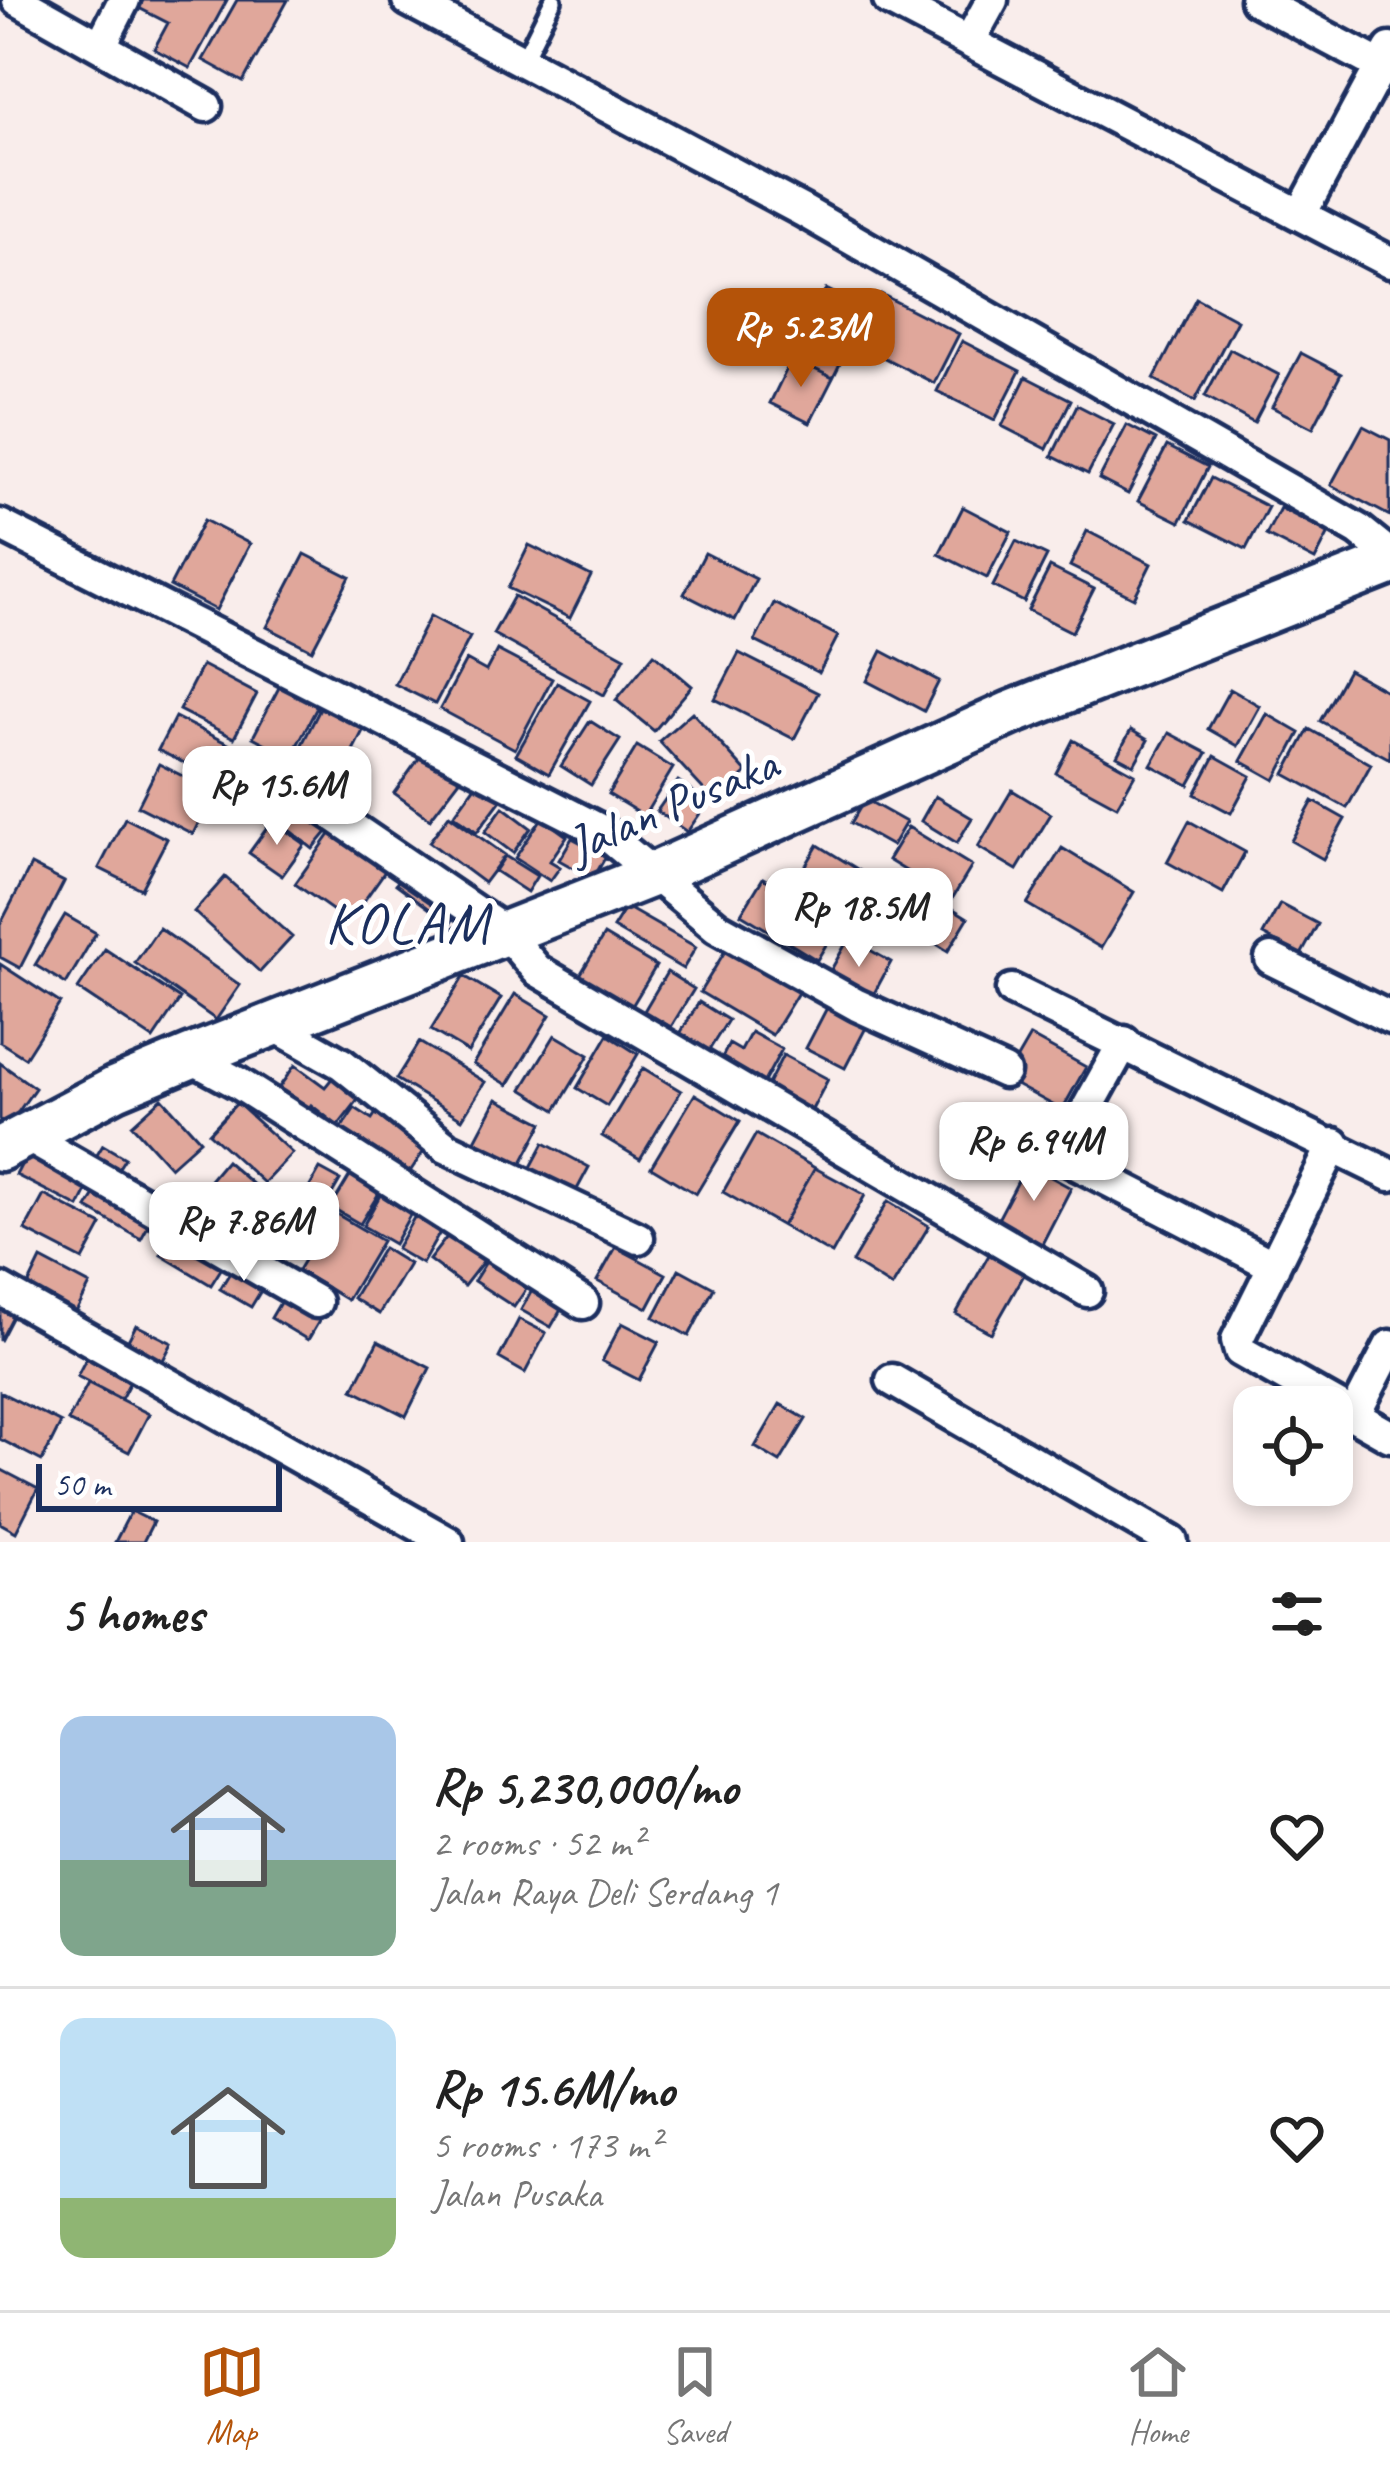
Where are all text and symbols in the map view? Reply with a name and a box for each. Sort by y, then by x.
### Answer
pin: Rp 5.23M [677,288,925,390]
text: Rp 5.23M [734,302,868,351]
street label: Jalan Pusaka [555,730,790,878]
pin: Rp 15.6M [153,746,401,848]
text: Rp 15.6M [209,760,345,809]
pin: Rp 18.5M [735,868,983,970]
text: Rp 18.5M [792,882,926,931]
district label: KOLAM [325,887,493,959]
pin: Rp 6.94M [910,1102,1158,1204]
text: Rp 6.94M [966,1116,1102,1165]
pin: Rp 7.86M [120,1182,368,1284]
text: Rp 7.86M [176,1196,312,1245]
map controls [1233,1386,1353,1506]
button: locate [1233,1386,1353,1506]
scale bar [36,1458,282,1511]
text: 50 m [54,1464,110,1506]
icon: filters [1264,1581,1330,1647]
text: 5 homes [60,1582,203,1646]
text: Rp 5,230,000/mo [432,1755,738,1819]
icon: home [156,1764,300,1908]
icon: heart [1264,1803,1330,1869]
text: 2 rooms · 52 m² [432,1819,643,1868]
text: Jalan Raya Deli Serdang 1 [432,1868,778,1917]
text: Rp 15.6M/mo [432,2057,674,2121]
icon: home [156,2066,300,2210]
icon: heart [1264,2105,1330,2171]
text: 5 rooms · 173 m² [432,2121,660,2170]
text: Jalan Pusaka [432,2170,602,2219]
tab: Map [199,2339,265,2453]
tab: Saved [662,2339,728,2453]
tab: Home [1125,2339,1191,2453]

